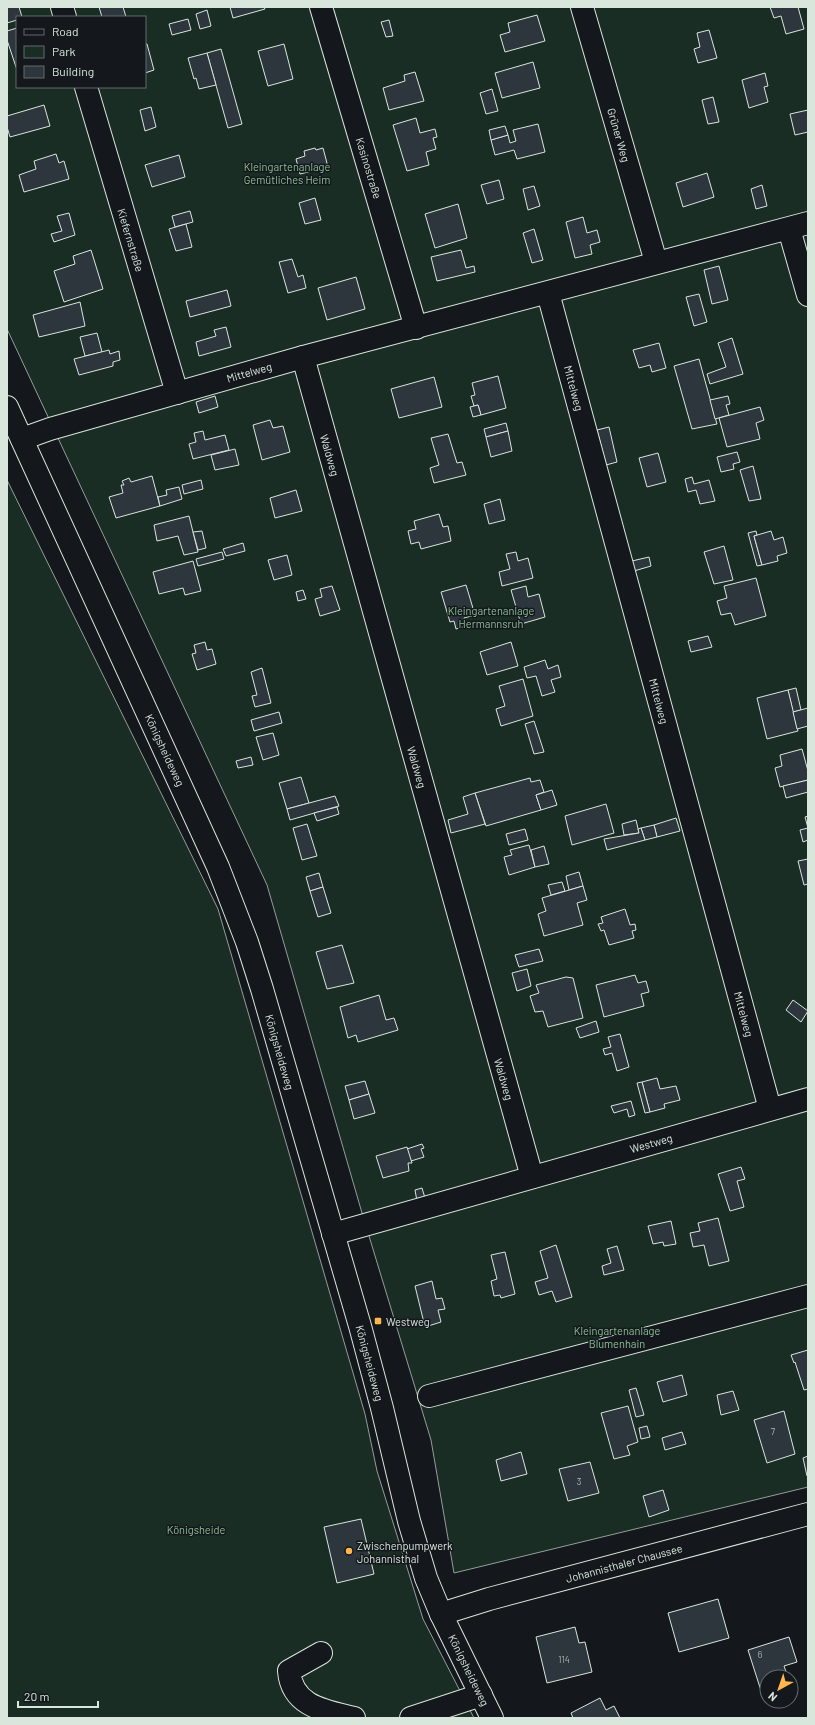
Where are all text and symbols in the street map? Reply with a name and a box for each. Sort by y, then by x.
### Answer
legend [16,16,146,88]
text: Road [52,24,79,38]
text: Park [52,44,76,58]
text: Building [52,64,94,78]
street label: Grüner Weg [605,107,633,164]
street label: Kasinostraße [354,136,384,200]
park label: Kleingartenanlage Gemütliches Heim [244,160,330,186]
street label: Kiefernstraße [115,207,147,273]
street label: Mittelweg [225,359,273,385]
street label: Mittelweg [562,364,586,412]
street label: Waldweg [318,433,342,477]
park label: Kleingartenanlage Hermannsruh [448,604,534,630]
street label: Mittelweg [647,677,671,725]
street label: Königsheideweg [143,712,187,788]
street label: Waldweg [405,745,429,789]
street label: Mittelweg [732,990,756,1038]
street label: Königsheideweg [263,1013,297,1091]
street label: Waldweg [492,1057,516,1101]
street label: Westweg [628,1131,674,1155]
place label: Westweg [386,1315,430,1328]
marker: Westweg [373,1316,383,1326]
street label: Königsheideweg [354,1324,386,1402]
park label: Kleingartenanlage Blumenhain [574,1324,660,1350]
house number: 7 [771,1426,776,1437]
house number: 3 [577,1476,582,1487]
park label: Königsheide [167,1523,225,1536]
place label: Zwischenpumpwerk Johannisthal [357,1539,453,1565]
street label: Johannisthaler Chaussee [564,1541,684,1585]
marker: Zwischenpumpwerk Johannisthal [344,1546,354,1556]
street label: Königsheideweg [446,1632,492,1708]
house number: 6 [758,1649,763,1660]
house number: 114 [558,1654,570,1665]
north arrow [759,1669,799,1709]
scale bar [18,1683,98,1709]
text: 20 m [24,1689,50,1703]
text: N [765,1690,779,1704]

